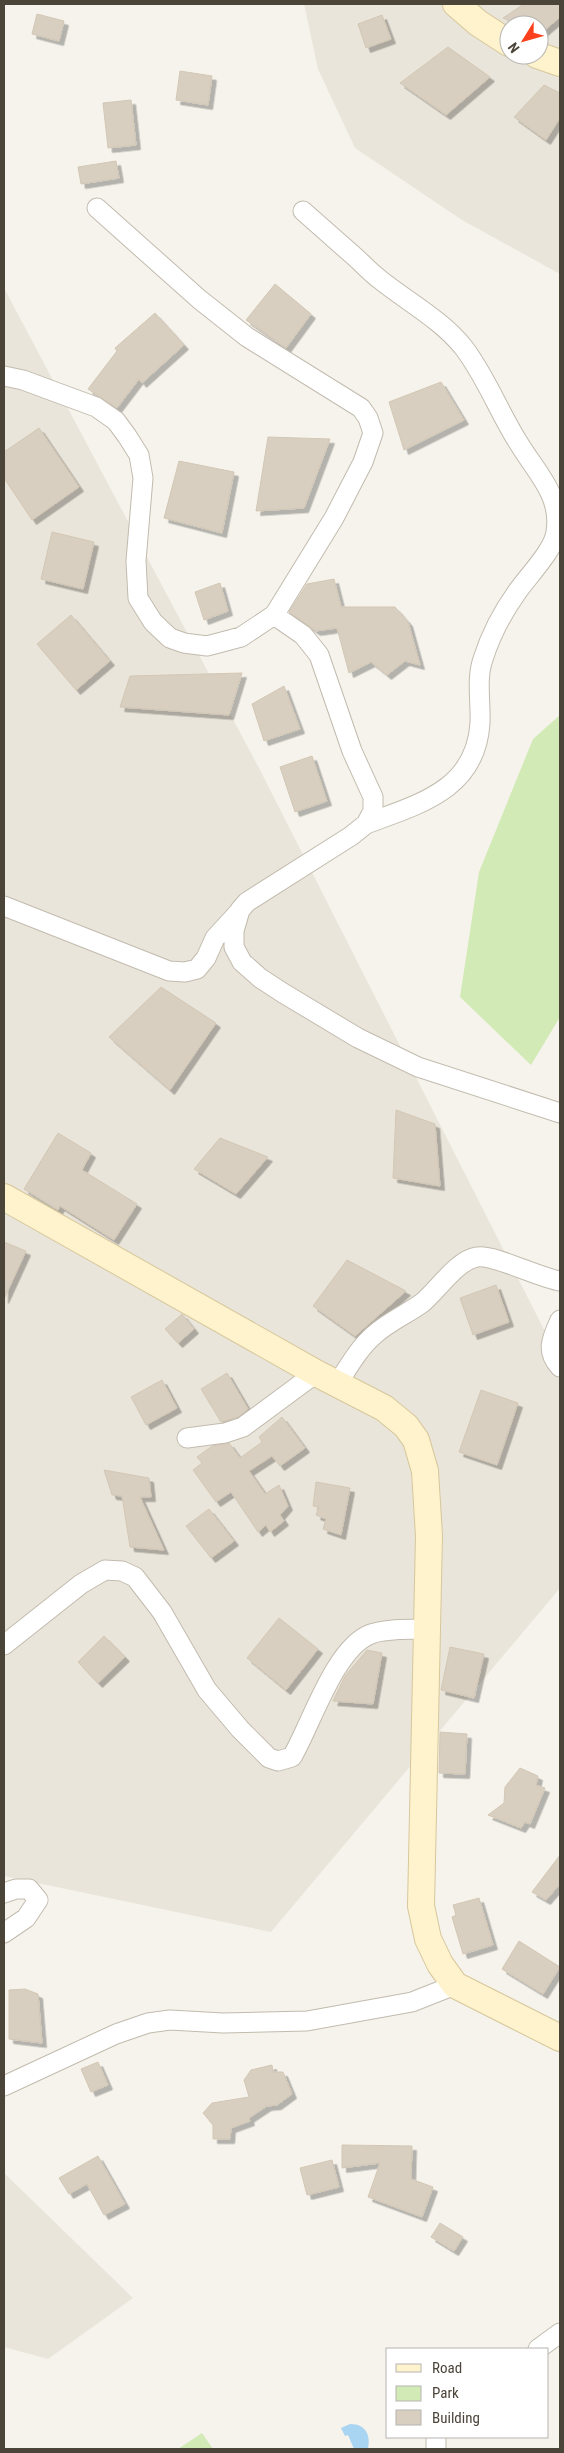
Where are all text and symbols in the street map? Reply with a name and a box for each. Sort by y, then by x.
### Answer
north arrow [499,15,549,65]
text: N [505,40,523,56]
legend [386,2348,549,2438]
text: Road [432,2359,462,2377]
text: Park [432,2384,459,2402]
text: Building [432,2409,480,2427]

